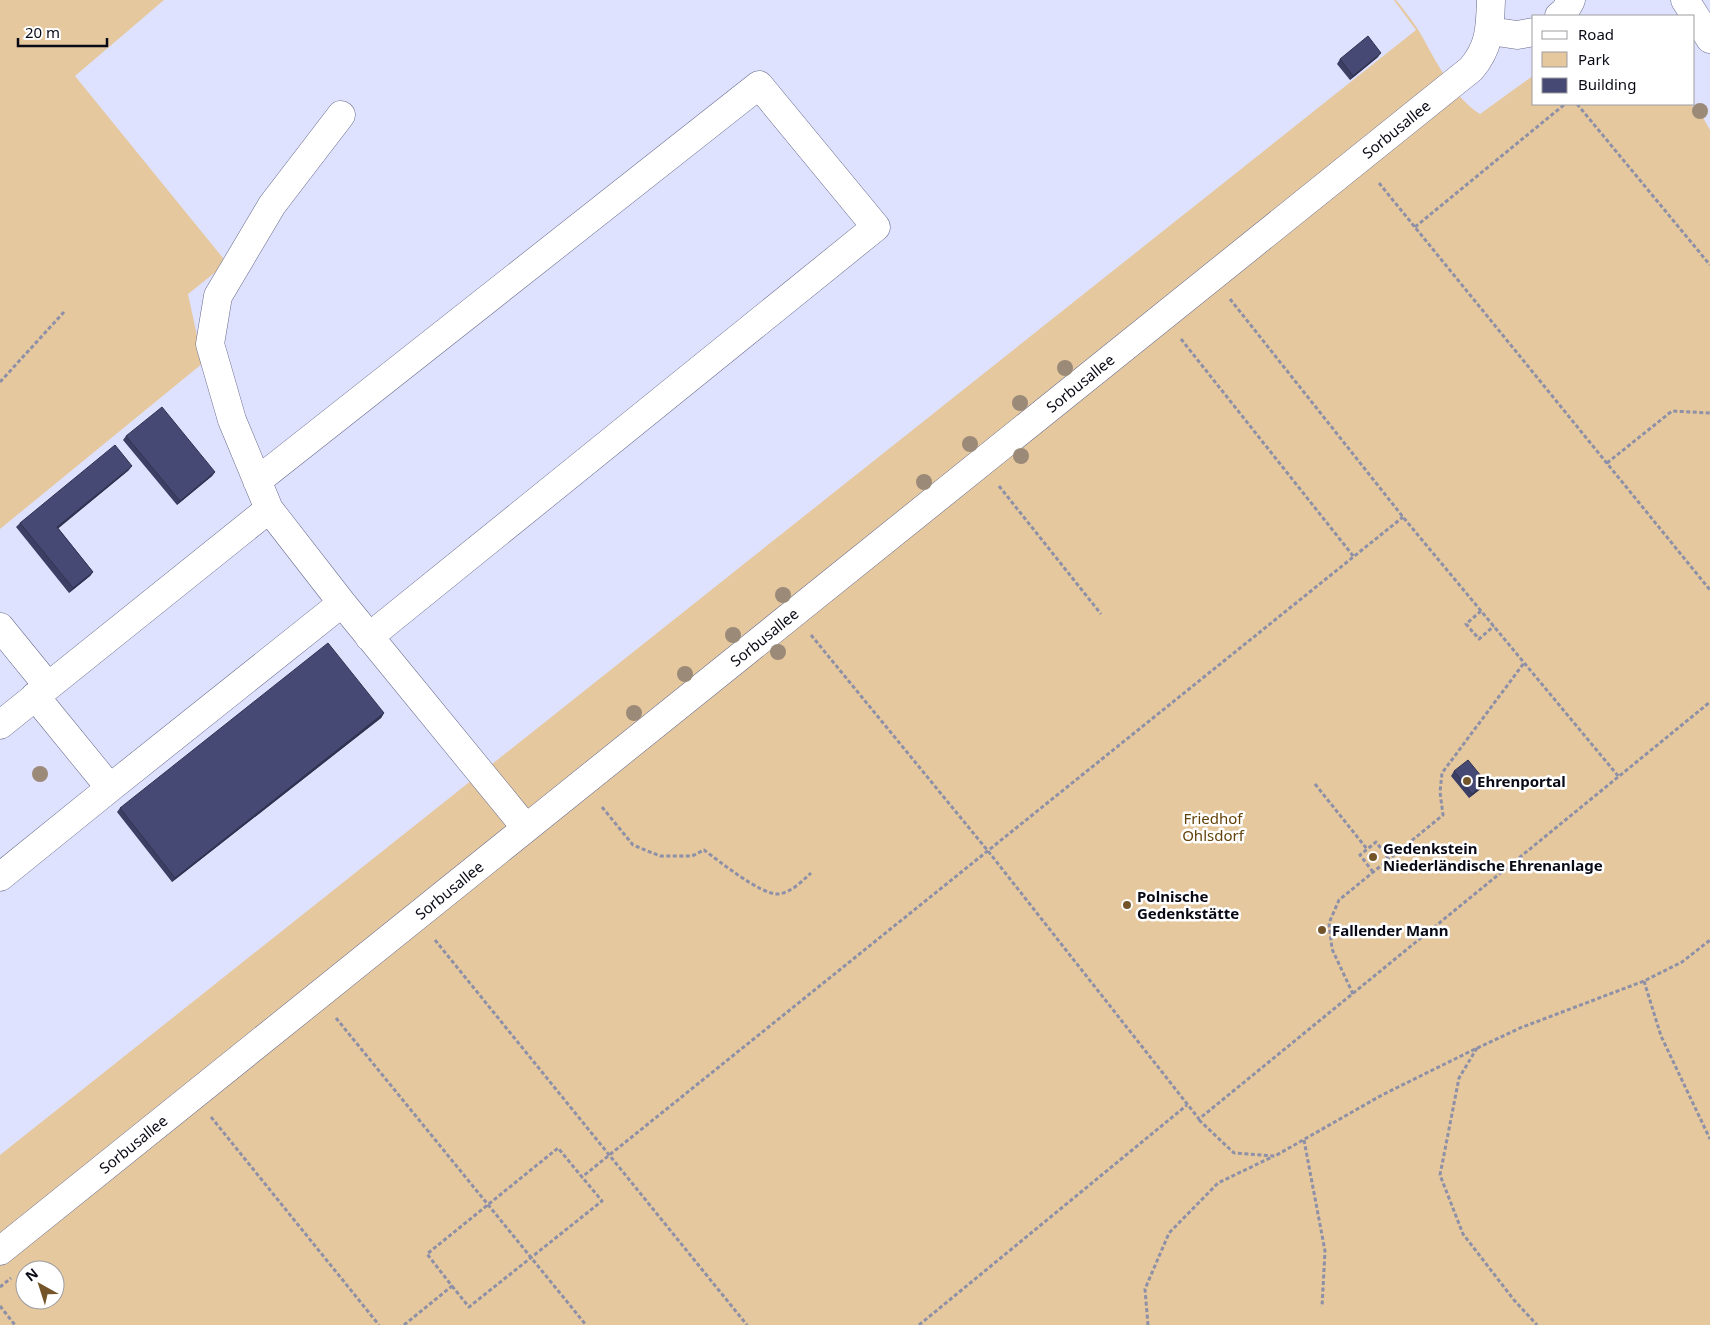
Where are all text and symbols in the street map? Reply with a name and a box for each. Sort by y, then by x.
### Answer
scale bar [18,15,106,47]
legend [1532,15,1695,105]
text: 20 m [25,22,60,42]
text: Road [1578,24,1614,44]
text: Park [1578,49,1610,69]
text: Building [1578,74,1636,94]
street label: Sorbusallee [1358,95,1434,163]
street label: Sorbusallee [1042,349,1118,417]
street label: Sorbusallee [726,603,802,671]
place label: Ehrenportal [1477,771,1566,791]
marker: Ehrenportal [1461,775,1473,787]
park label: Friedhof Ohlsdorf [1182,808,1245,845]
place label: Gedenkstein Niederländische Ehrenanlage [1383,838,1603,875]
marker: Gedenkstein Niederländische Ehrenanlage [1367,851,1379,863]
street label: Sorbusallee [411,856,487,924]
place label: Polnische Gedenkstätte [1137,886,1239,923]
marker: Polnische Gedenkstätte [1121,899,1133,911]
place label: Fallender Mann [1332,920,1449,940]
marker: Fallender Mann [1316,924,1328,936]
street label: Sorbusallee [95,1110,171,1178]
north arrow [15,1260,65,1310]
text: N [21,1264,42,1285]

